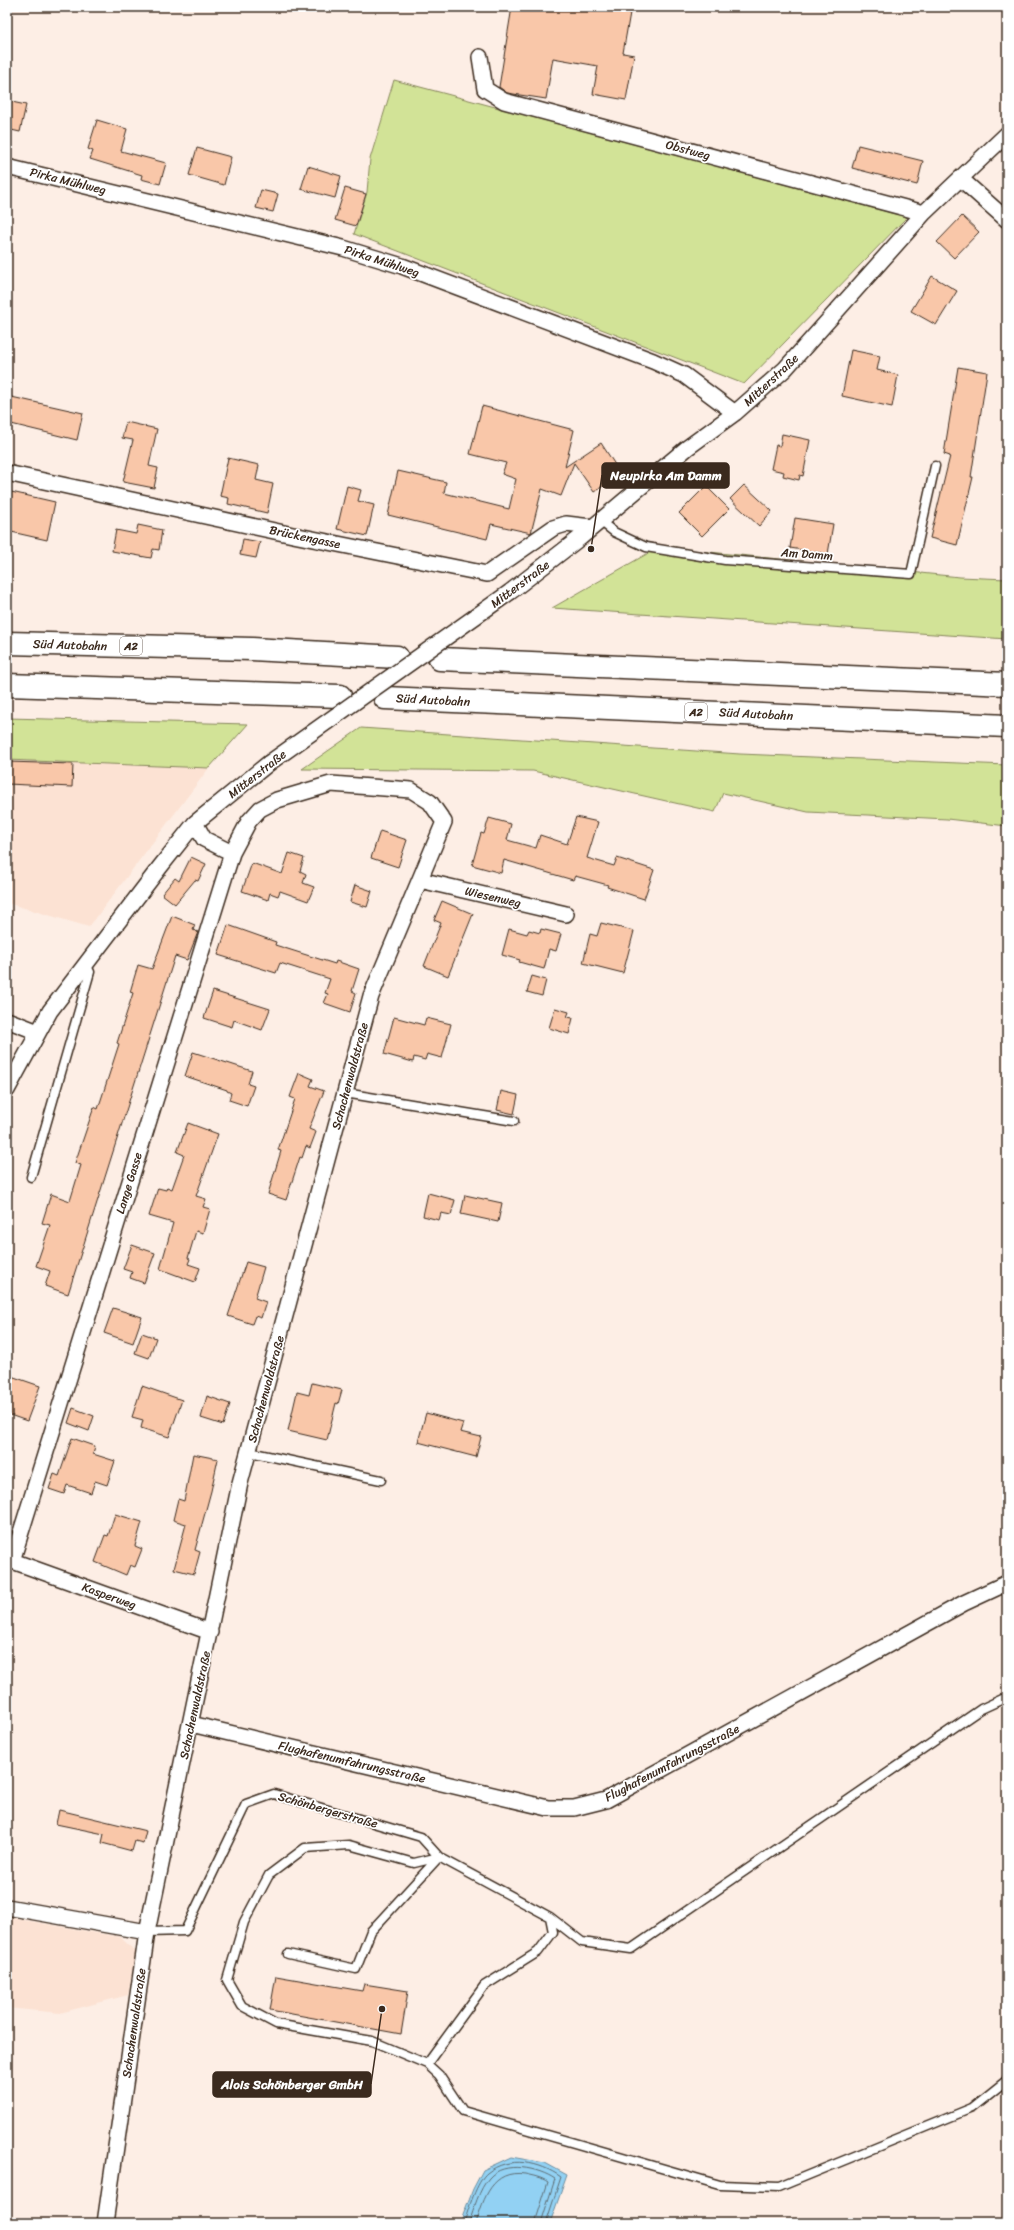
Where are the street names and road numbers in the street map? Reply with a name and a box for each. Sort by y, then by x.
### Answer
street label: Obstweg [663,134,713,166]
street label: Pirka Mühlweg [28,161,108,201]
street label: Pirka Mühlweg [342,238,422,284]
street label: Mitterstraße [738,348,804,412]
street label: Brückengasse [267,519,343,555]
street label: Am Damm [779,541,834,567]
street label: Mitterstraße [485,554,555,614]
street label: Süd Autobahn [33,633,108,657]
road number: A2 [120,637,142,655]
street label: Süd Autobahn [395,687,471,713]
street label: Süd Autobahn [718,701,794,727]
road number: A2 [685,703,707,721]
street label: Mitterstraße [223,744,291,804]
street label: Wiesenweg [463,880,523,914]
street label: Schachenwaldstraße [325,1020,375,1132]
street label: Lange Gasse [109,1149,149,1217]
street label: Schachenwaldstraße [241,1333,291,1445]
street label: Kasperweg [79,1576,139,1616]
street label: Schachenwaldstraße [173,1649,217,1761]
street label: Flughafenumfahrungsstraße [600,1718,744,1808]
street label: Flughafenumfahrungsstraße [276,1734,428,1790]
street label: Schönbergerstraße [275,1785,381,1835]
street label: Schachenwaldstraße [115,1967,153,2079]

